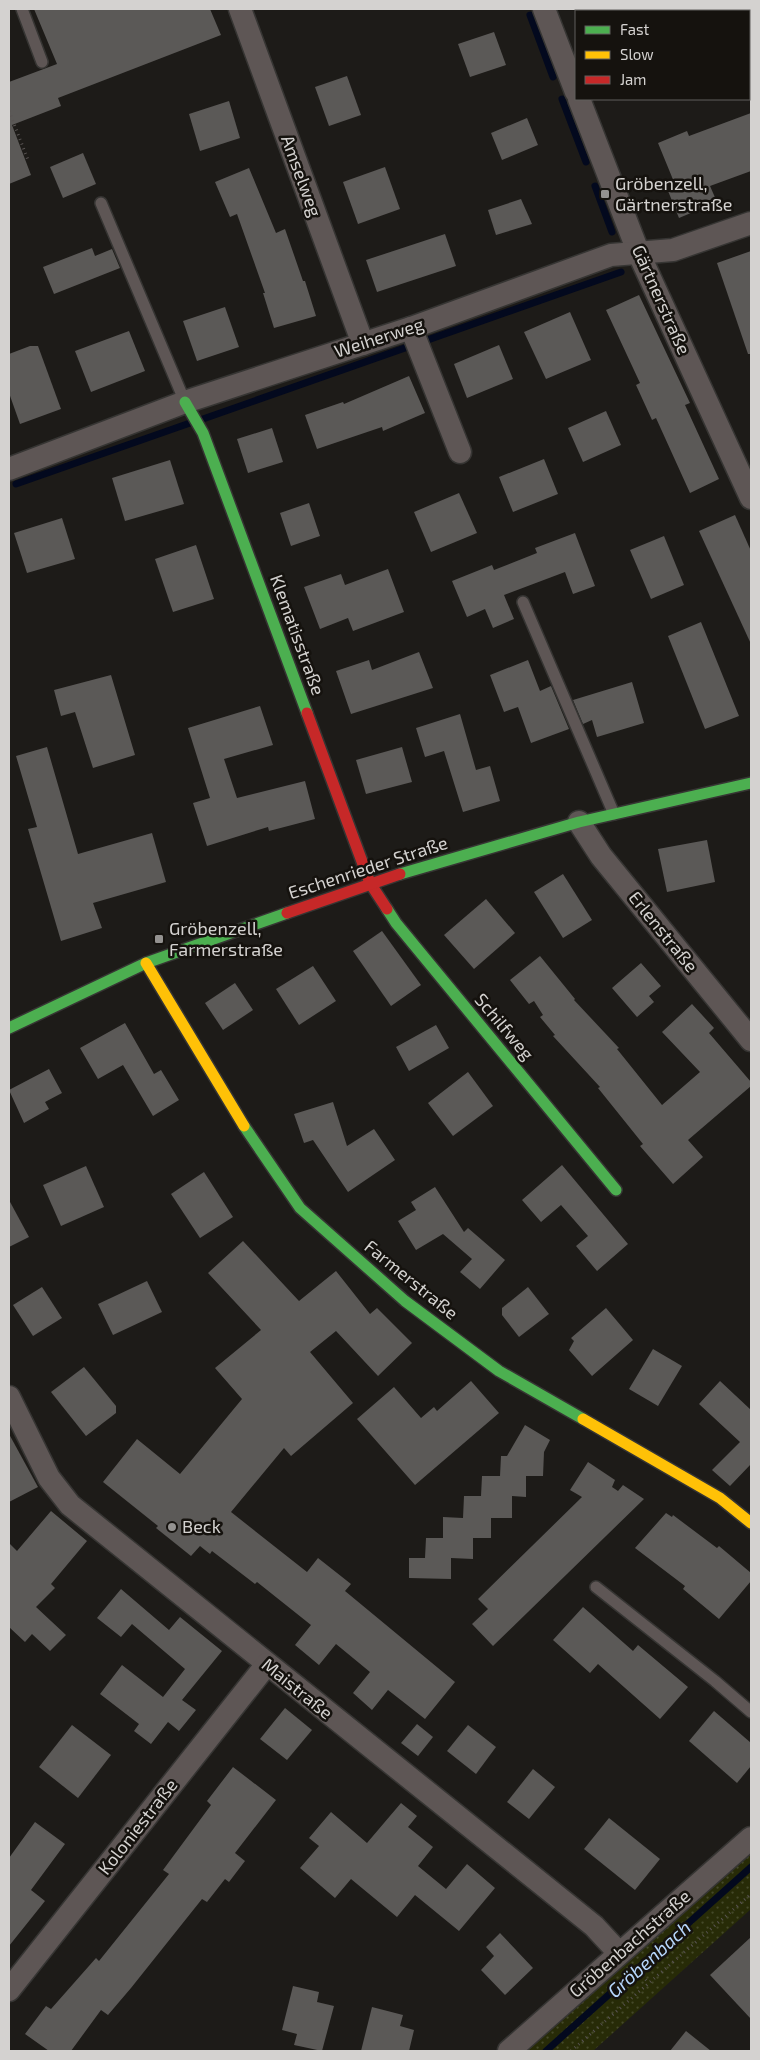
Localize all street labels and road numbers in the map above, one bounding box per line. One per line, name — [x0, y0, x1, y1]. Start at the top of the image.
street label: Amselweg — [277, 132, 327, 220]
street label: Gärtnerstraße — [628, 241, 696, 358]
street label: Weiherweg — [331, 312, 426, 362]
street label: Klematisstraße — [266, 571, 330, 698]
street label: Eschenrieder Straße — [285, 831, 450, 903]
street label: Erlenstraße — [624, 886, 703, 976]
street label: Schilfweg — [470, 988, 539, 1064]
street label: Farmerstraße — [360, 1235, 463, 1324]
street label: Maistraße — [258, 1653, 338, 1724]
street label: Koloniestraße — [93, 1774, 182, 1879]
street label: Gröbenbachstraße — [565, 1886, 695, 2002]

